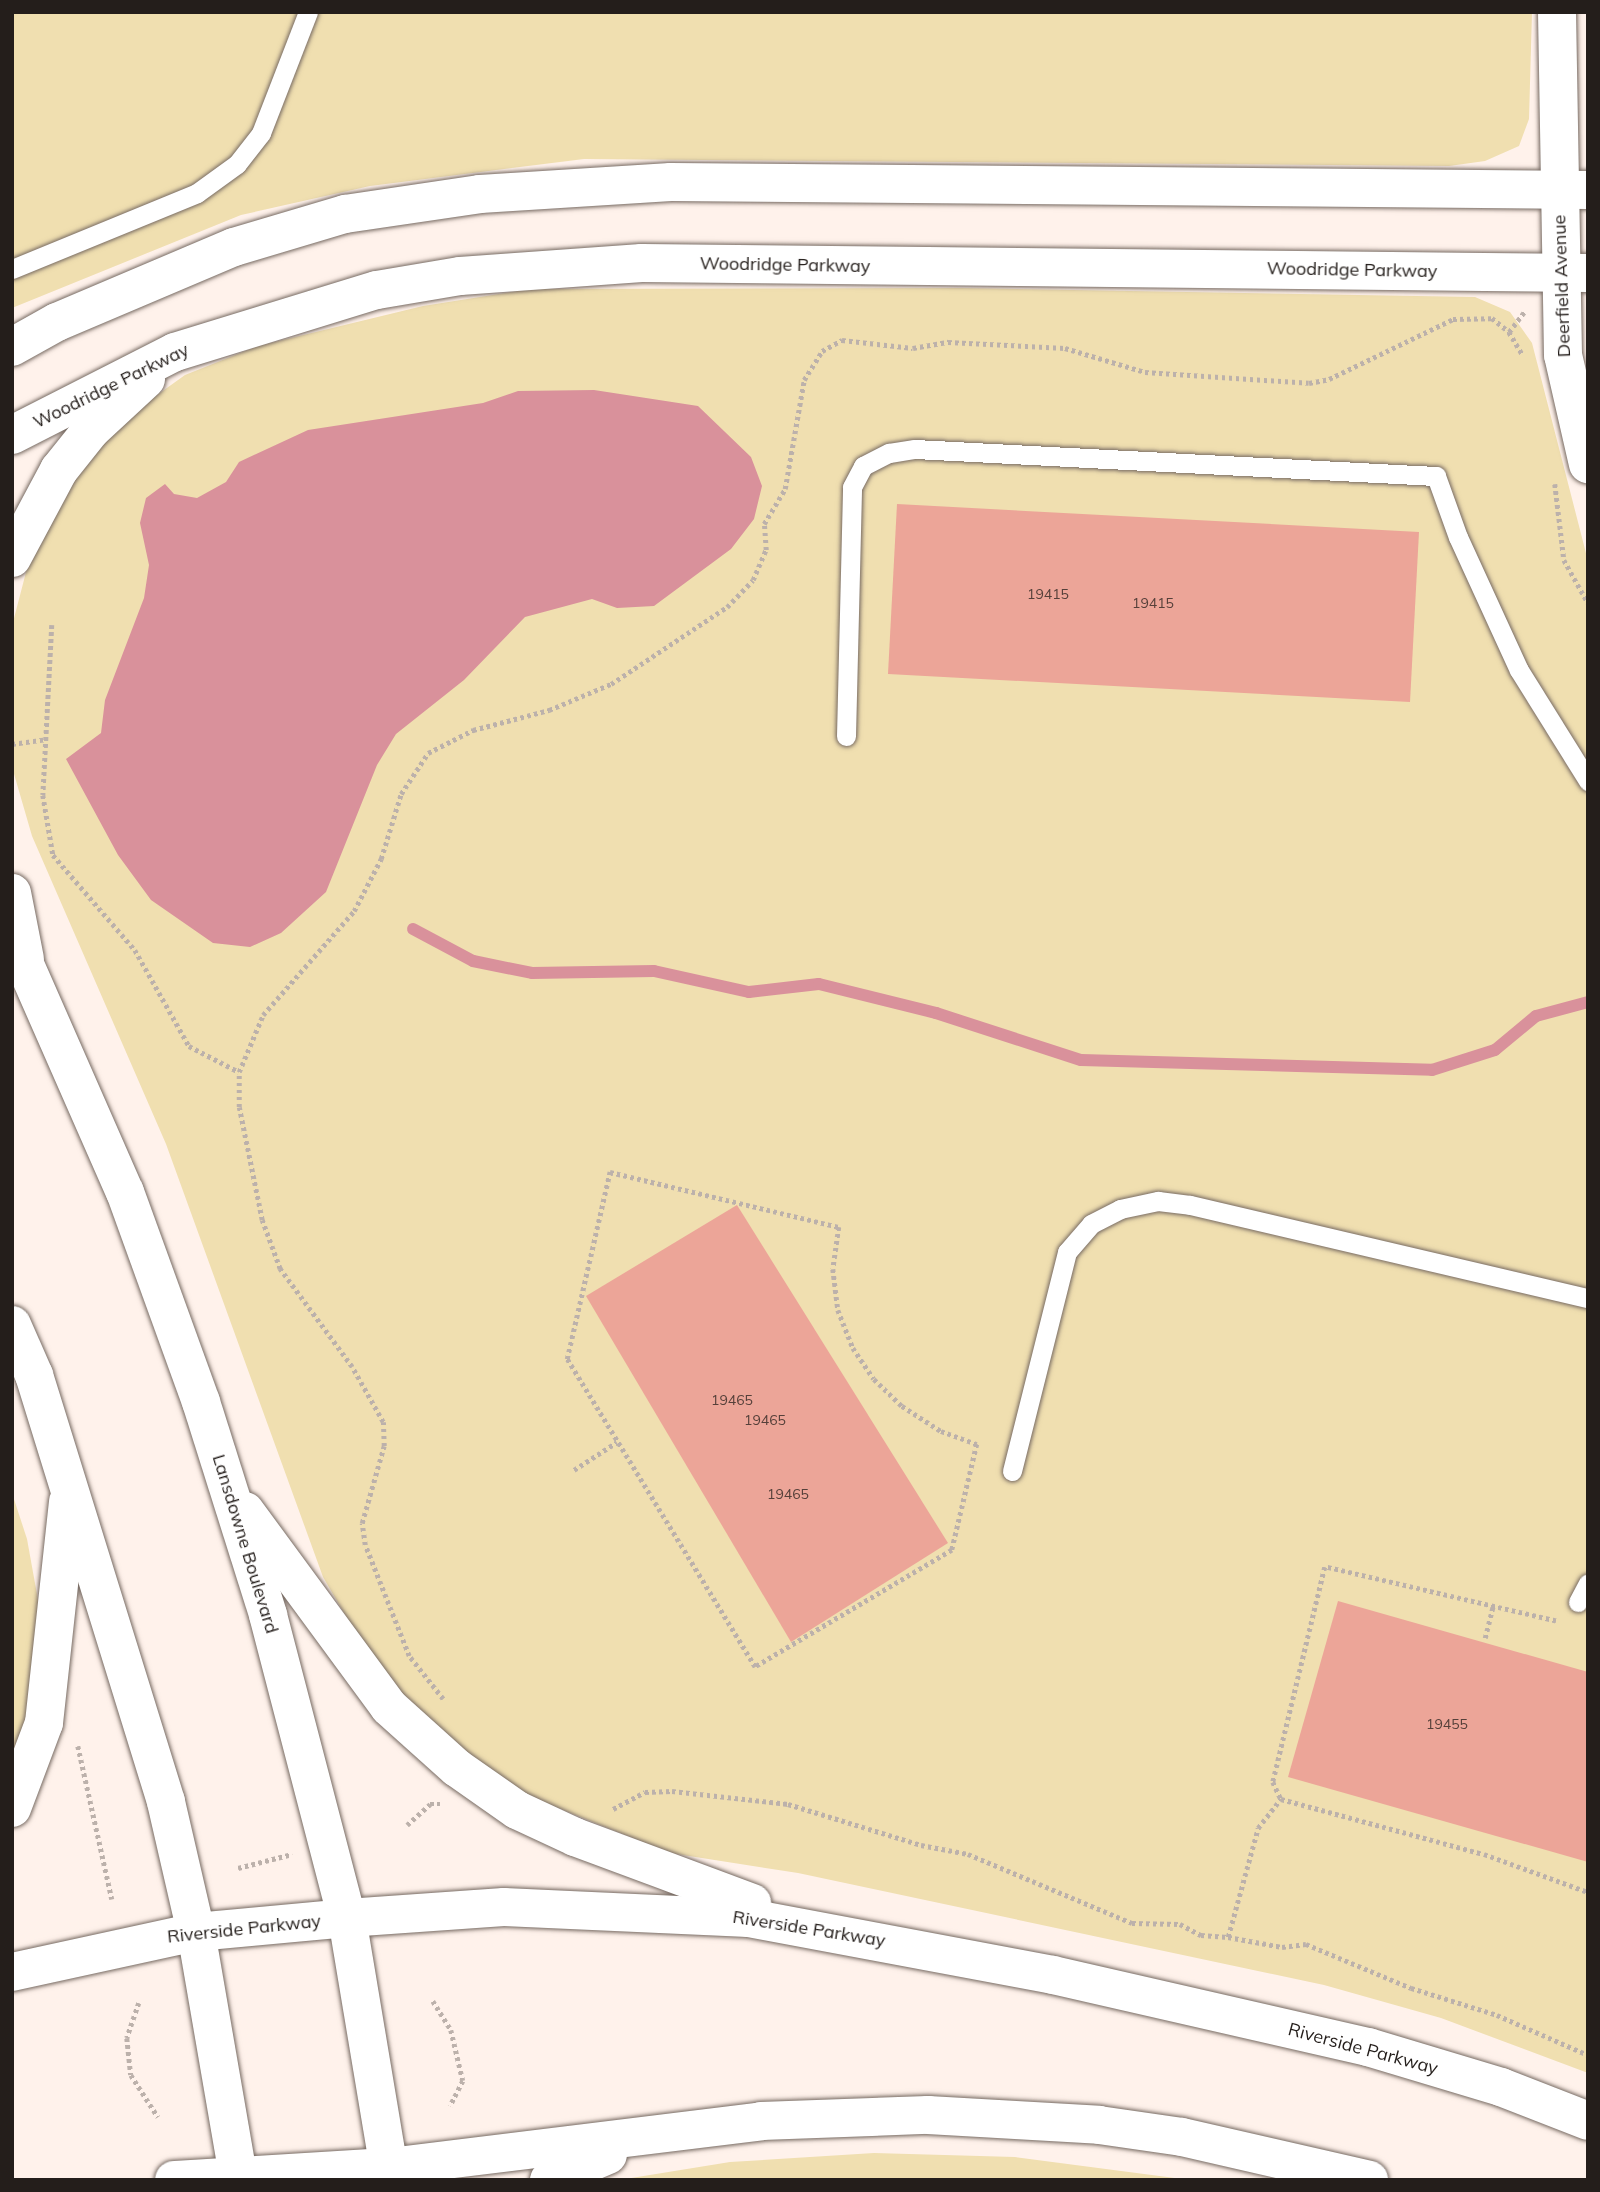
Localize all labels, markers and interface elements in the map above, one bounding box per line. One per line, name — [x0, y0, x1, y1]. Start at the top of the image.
street label: Deerfield Avenue — [1549, 214, 1575, 358]
street label: Woodridge Parkway — [700, 253, 870, 277]
street label: Woodridge Parkway — [1267, 258, 1437, 282]
street label: Woodridge Parkway — [30, 339, 192, 433]
house number: 19415 — [1027, 586, 1069, 602]
house number: 19415 — [1132, 595, 1174, 611]
house number: 19465 — [711, 1392, 753, 1408]
house number: 19465 — [744, 1412, 786, 1428]
street label: Lansdowne Boulevard — [207, 1452, 283, 1636]
house number: 19465 — [767, 1486, 809, 1502]
house number: 19455 — [1426, 1716, 1468, 1732]
street label: Riverside Parkway — [731, 1906, 887, 1952]
street label: Riverside Parkway — [166, 1910, 322, 1948]
street label: Riverside Parkway — [1286, 2019, 1440, 2079]

